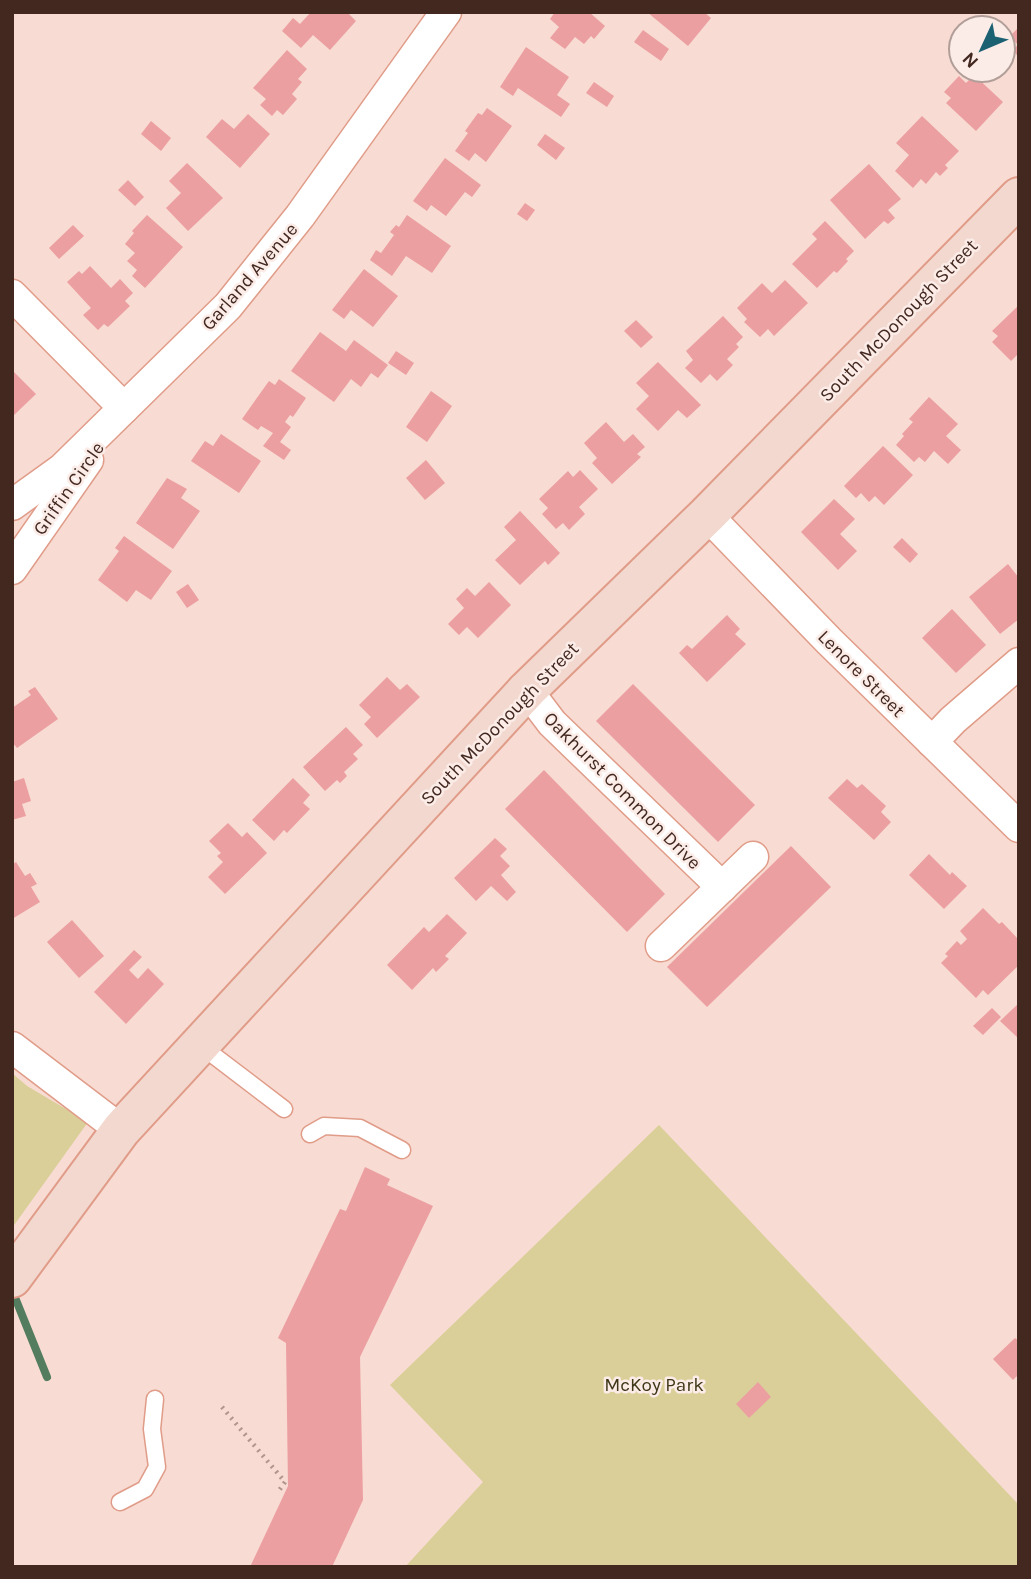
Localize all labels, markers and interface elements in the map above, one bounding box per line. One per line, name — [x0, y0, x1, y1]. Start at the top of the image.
north arrow — [947, 14, 1017, 84]
text: N — [958, 48, 983, 73]
street label: Garland Avenue — [197, 218, 302, 335]
street label: South McDonough Street — [815, 235, 982, 407]
street label: Griffin Circle — [29, 438, 109, 539]
street label: Lenore Street — [813, 626, 909, 722]
street label: South McDonough Street — [416, 638, 583, 810]
street label: Oakhurst Common Drive — [539, 708, 705, 874]
park label: McKoy Park — [604, 1374, 704, 1396]

